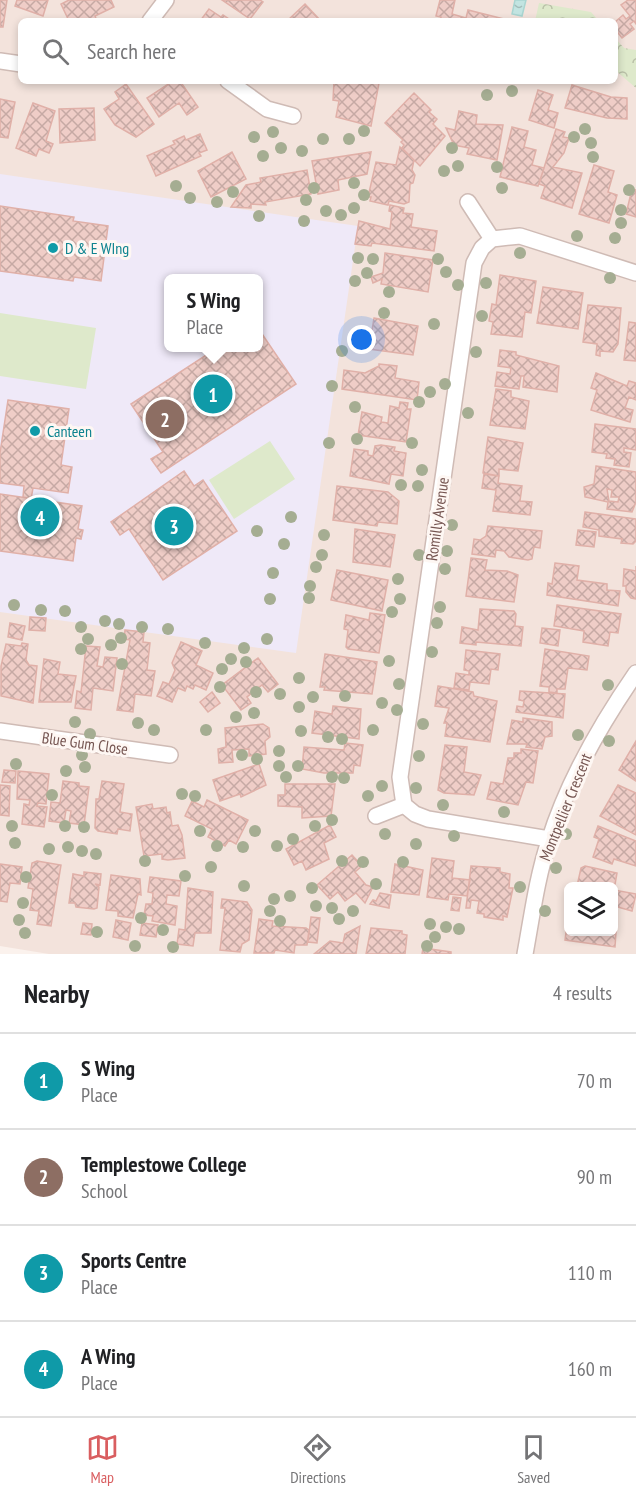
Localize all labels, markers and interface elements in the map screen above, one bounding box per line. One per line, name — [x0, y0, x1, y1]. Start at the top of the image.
search box — [18, 18, 618, 84]
icon: search — [39, 35, 72, 68]
text: Search here — [87, 37, 176, 65]
place label: D & E WIng — [65, 238, 129, 258]
marker: D & E WIng — [46, 241, 60, 255]
popup — [164, 274, 263, 352]
text: S Wing — [186, 286, 241, 314]
text: Place — [186, 314, 223, 340]
your location — [347, 325, 376, 354]
pin: 1 — [194, 372, 232, 416]
pin: 2 — [146, 396, 184, 442]
place label: Canteen — [47, 421, 92, 441]
marker: Canteen — [28, 424, 42, 438]
street label: Romilly Avenue — [421, 476, 453, 562]
pin: 4 — [20, 494, 60, 540]
pin: 3 — [154, 504, 194, 548]
street label: Blue Gum Close — [41, 727, 129, 759]
street label: Montpellier Crescent — [534, 750, 596, 864]
map controls — [564, 882, 618, 936]
button: layers — [564, 882, 618, 936]
text: Nearby — [24, 977, 89, 1010]
text: 4 results — [553, 980, 612, 1006]
text: S Wing — [81, 1054, 135, 1082]
text: 1 — [39, 1068, 48, 1094]
text: 70 m — [577, 1068, 612, 1094]
text: Place — [81, 1082, 118, 1108]
text: Templestowe College — [81, 1150, 247, 1178]
text: 2 — [39, 1164, 48, 1190]
text: 90 m — [577, 1164, 612, 1190]
text: School — [81, 1178, 127, 1204]
text: Sports Centre — [81, 1246, 187, 1274]
text: 3 — [39, 1260, 48, 1286]
text: 110 m — [568, 1260, 612, 1286]
text: Place — [81, 1274, 118, 1300]
text: A Wing — [81, 1342, 136, 1370]
text: 4 — [39, 1356, 48, 1382]
text: 160 m — [568, 1356, 612, 1382]
text: Place — [81, 1370, 118, 1396]
tab: Map — [86, 1431, 119, 1487]
tab: Directions — [290, 1431, 346, 1487]
tab: Saved — [517, 1431, 550, 1487]

